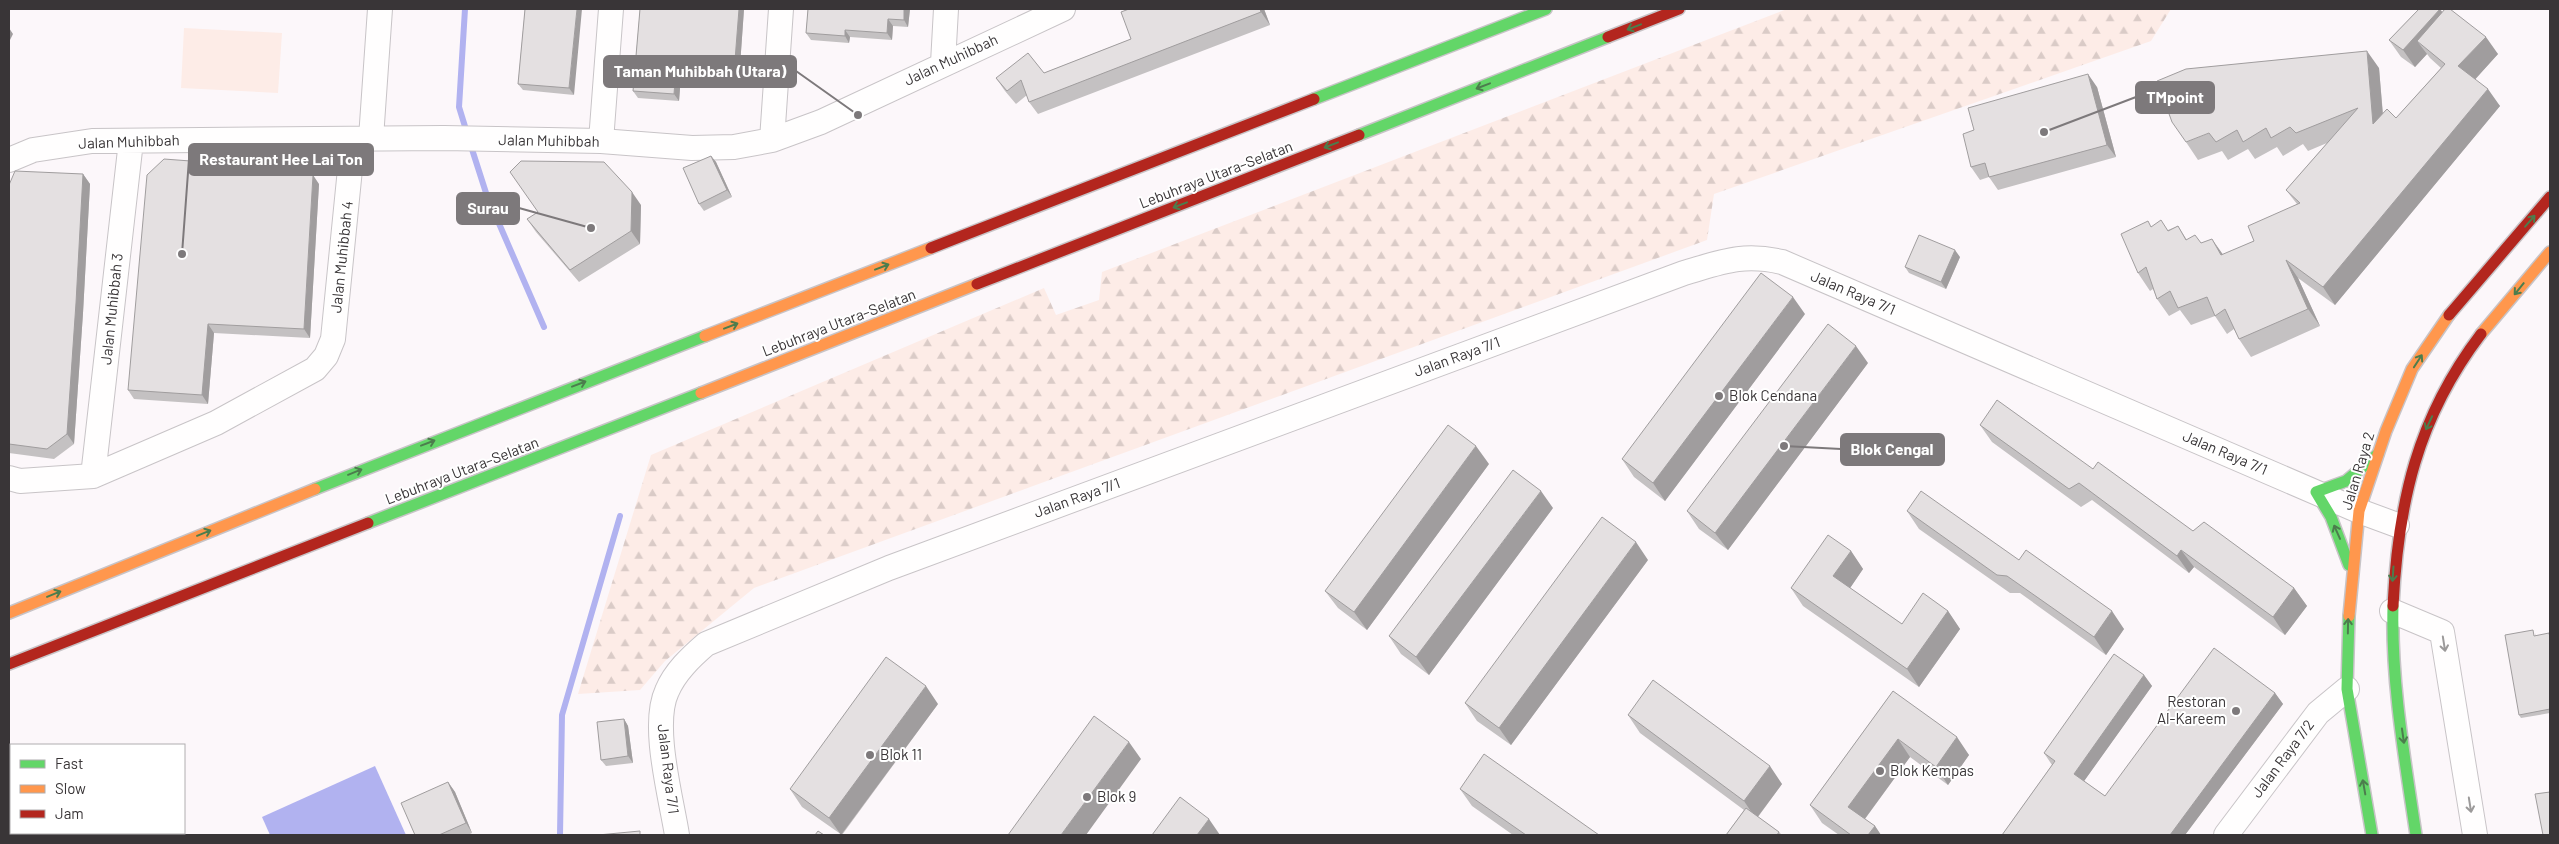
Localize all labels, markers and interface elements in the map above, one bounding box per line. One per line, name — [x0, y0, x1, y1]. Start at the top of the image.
one-way arrow — [1627, 22, 1642, 32]
street label: Jalan Muhibbah — [901, 30, 1000, 89]
callout: Taman Muhibbah (Utara) — [604, 56, 796, 87]
text: Taman Muhibbah (Utara) — [614, 61, 787, 80]
one-way arrow — [1476, 82, 1491, 91]
callout: TMpoint — [2136, 82, 2214, 113]
text: TMpoint — [2146, 87, 2204, 106]
street label: Jalan Muhibbah — [78, 130, 180, 152]
street label: Jalan Muhibbah — [498, 130, 600, 150]
street label: Lebuhraya Utara–Selatan — [1136, 136, 1295, 212]
one-way arrow — [1324, 141, 1340, 150]
callout: Restaurant Hee Lai Ton — [189, 144, 373, 175]
text: Restaurant Hee Lai Ton — [199, 149, 363, 168]
callout: Surau — [457, 193, 519, 224]
text: Surau — [467, 198, 509, 217]
street label: Jalan Muhibbah 4 — [326, 200, 356, 314]
one-way arrow — [1173, 200, 1188, 210]
one-way arrow — [2524, 214, 2536, 227]
street label: Jalan Muhibbah 3 — [96, 252, 126, 366]
one-way arrow — [874, 262, 890, 271]
street label: Jalan Raya 7/1 — [1808, 266, 1898, 318]
one-way arrow — [2514, 283, 2525, 296]
street label: Lebuhraya Utara–Selatan — [759, 284, 918, 360]
one-way arrow — [723, 320, 738, 330]
street label: Jalan Raya 7/1 — [1411, 332, 1502, 380]
one-way arrow — [2412, 354, 2423, 368]
one-way arrow — [572, 379, 587, 388]
place label: Blok Cendana — [1729, 386, 1817, 404]
marker: Blok Cendana — [1713, 390, 1725, 402]
one-way arrow — [2423, 415, 2433, 430]
street label: Jalan Raya 7/1 — [2180, 426, 2270, 478]
street label: Jalan Raya 2 — [2337, 429, 2377, 512]
street label: Lebuhraya Utara–Selatan — [382, 432, 541, 508]
callout: Blok Cengal — [1841, 434, 1944, 465]
one-way arrow — [420, 438, 435, 447]
text: Blok Cengal — [1851, 439, 1934, 458]
one-way arrow — [347, 467, 362, 476]
street label: Jalan Raya 7/1 — [1031, 473, 1122, 521]
one-way arrow — [2332, 525, 2342, 540]
one-way arrow — [197, 528, 212, 537]
one-way arrow — [2389, 566, 2398, 582]
one-way arrow — [46, 589, 61, 599]
one-way arrow — [2343, 618, 2353, 634]
one-way arrow — [2439, 636, 2449, 652]
place label: Restoran Al-Kareem — [2157, 692, 2226, 727]
marker: Restoran Al-Kareem — [2230, 705, 2242, 717]
street label: Jalan Raya 7/2 — [2247, 716, 2317, 801]
street label: Jalan Raya 7/1 — [655, 723, 683, 815]
one-way arrow — [2398, 728, 2408, 744]
legend — [10, 744, 185, 834]
place label: Blok 11 — [880, 745, 922, 763]
marker: Blok 11 — [864, 749, 876, 761]
text: Fast — [55, 754, 83, 772]
place label: Blok Kempas — [1890, 761, 1974, 779]
marker: Blok Kempas — [1874, 765, 1886, 777]
text: Slow — [55, 779, 86, 797]
one-way arrow — [2358, 780, 2368, 796]
place label: Blok 9 — [1097, 787, 1136, 805]
marker: Blok 9 — [1081, 791, 1093, 803]
one-way arrow — [2465, 796, 2475, 812]
text: Jam — [55, 804, 84, 822]

